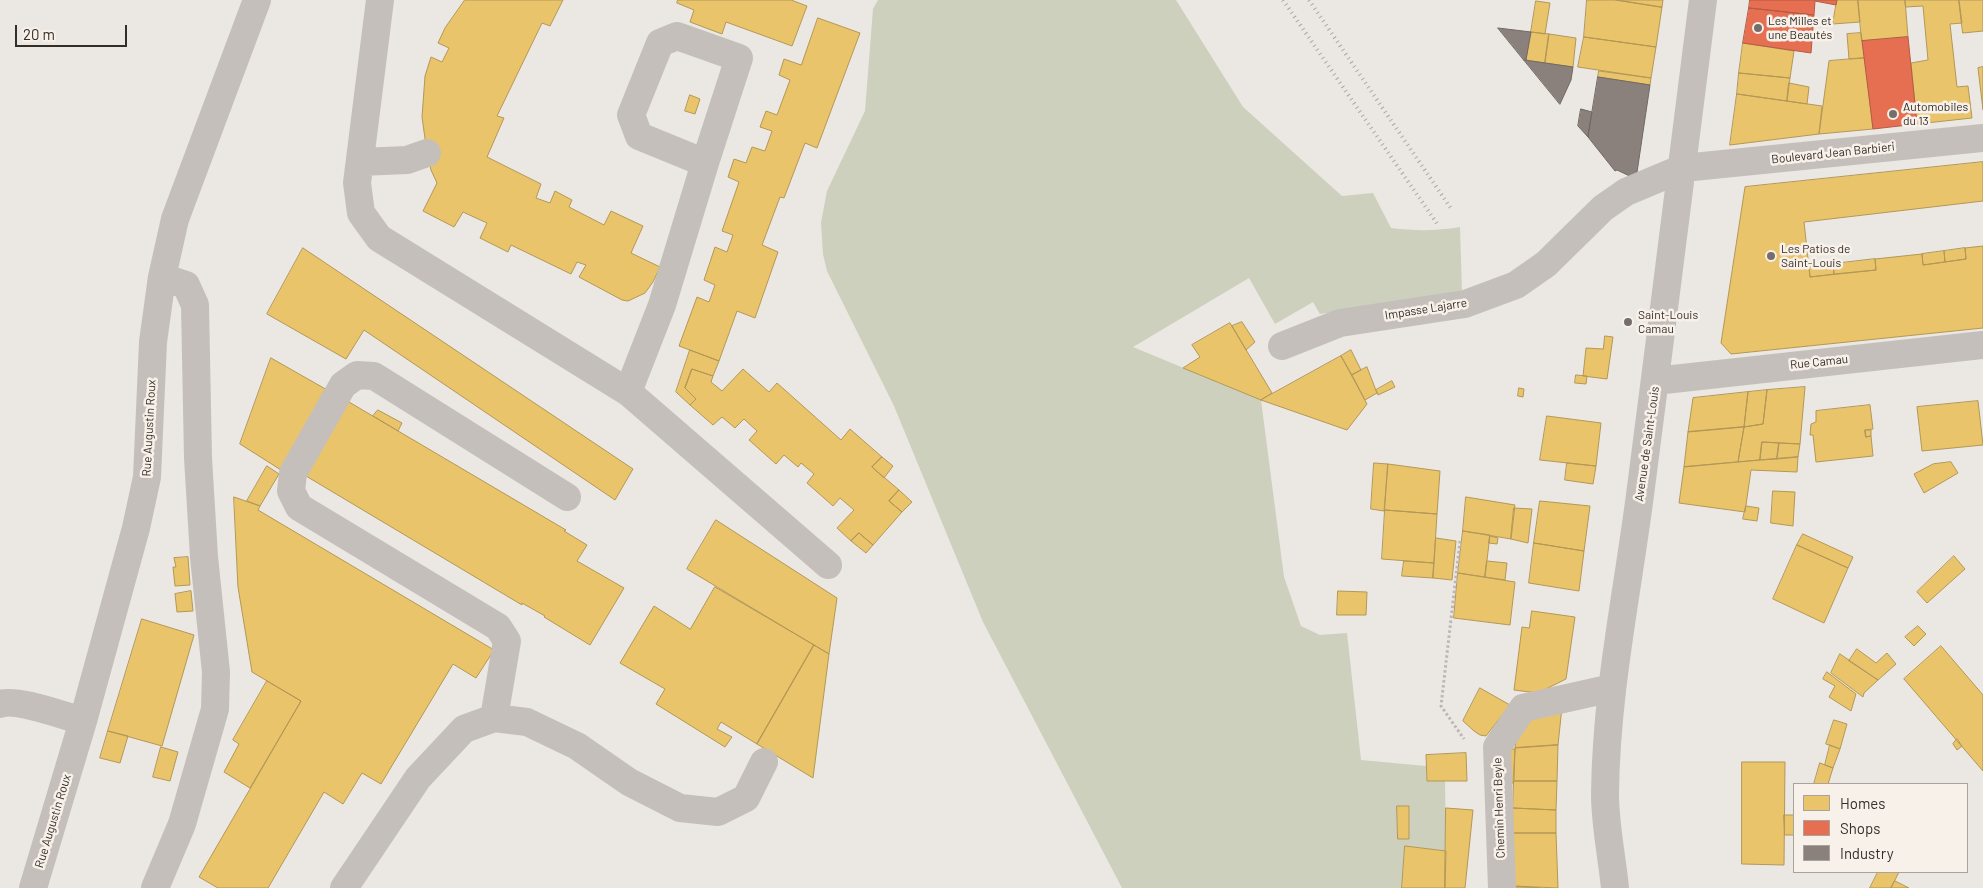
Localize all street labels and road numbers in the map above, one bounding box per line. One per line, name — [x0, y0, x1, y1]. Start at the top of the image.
street label: Boulevard Jean Barbieri — [1771, 139, 1895, 167]
street label: Impasse Lajarre — [1384, 295, 1468, 323]
street label: Rue Camau — [1789, 352, 1849, 372]
street label: Rue Augustin Roux — [139, 379, 159, 477]
street label: Avenue de Saint-Louis — [1632, 386, 1662, 502]
street label: Chemin Henri Beyle — [1490, 757, 1508, 859]
street label: Rue Augustin Roux — [32, 772, 74, 870]

